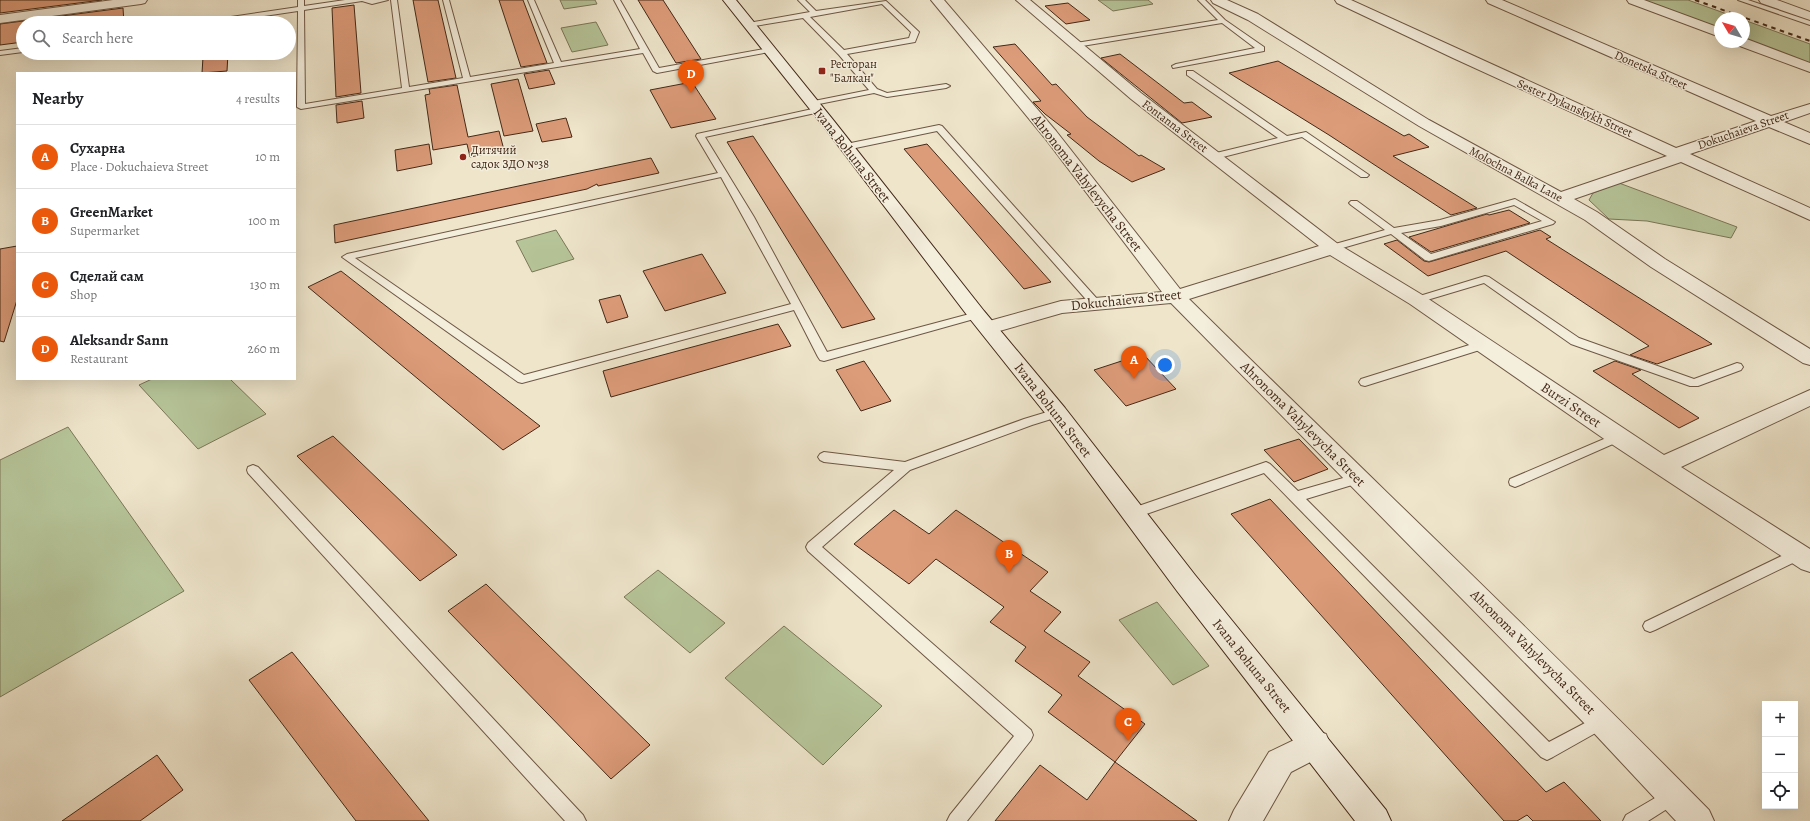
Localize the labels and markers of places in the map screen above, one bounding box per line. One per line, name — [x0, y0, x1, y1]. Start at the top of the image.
place label: Ресторан "Балкан" — [830, 56, 877, 86]
pin: D — [678, 60, 704, 93]
marker: Ресторан "Балкан" — [817, 66, 827, 76]
place label: Дитячий садок ЗДО №38 — [471, 142, 549, 172]
marker: Дитячий садок ЗДО №38 — [458, 152, 468, 162]
pin: A — [1121, 346, 1147, 379]
pin: B — [996, 540, 1022, 573]
pin: C — [1115, 708, 1141, 741]

